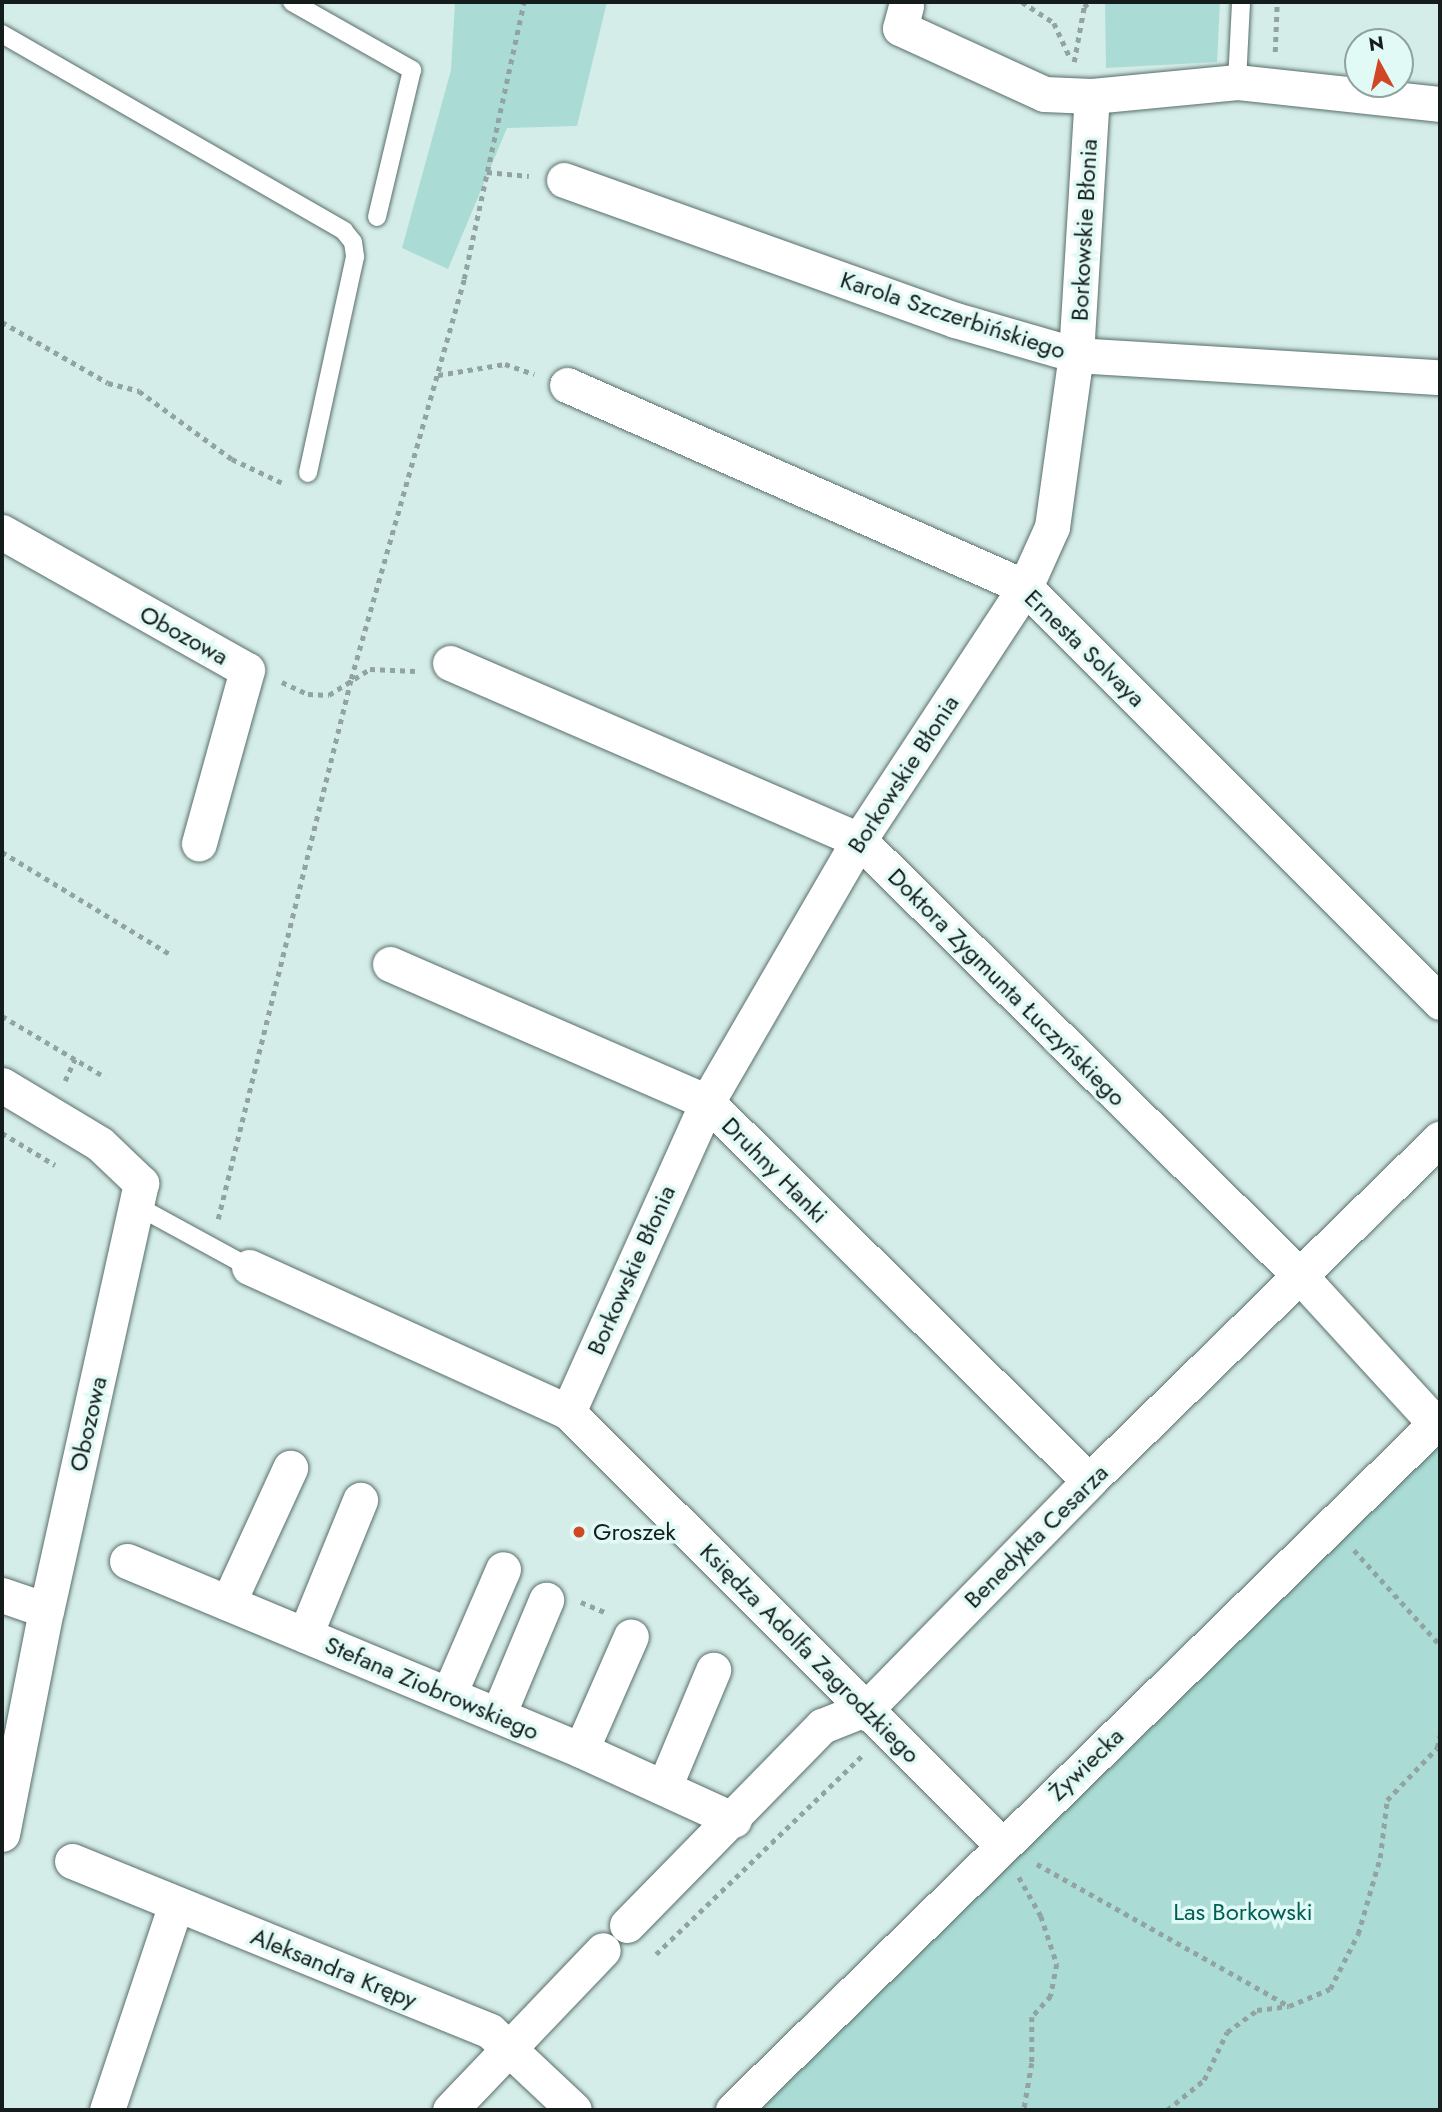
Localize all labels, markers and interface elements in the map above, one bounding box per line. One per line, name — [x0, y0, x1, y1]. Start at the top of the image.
north arrow — [1344, 28, 1414, 98]
text: N — [1367, 29, 1386, 58]
street label: Borkowskie Błonia — [1065, 138, 1103, 322]
street label: Karola Szczerbińskiego — [837, 265, 1069, 365]
street label: Ernesta Solvaya — [1019, 583, 1151, 713]
street label: Obozowa — [135, 599, 233, 671]
street label: Borkowskie Błonia — [841, 690, 965, 858]
street label: Doktora Zygmunta Łuczyńskiego — [882, 862, 1132, 1112]
street label: Druhny Hanki — [716, 1111, 834, 1229]
street label: Borkowskie Błonia — [581, 1181, 681, 1359]
street label: Obozowa — [63, 1374, 113, 1474]
street label: Benedykta Cesarza — [958, 1458, 1114, 1614]
place label: Groszek — [593, 1518, 676, 1546]
marker: Groszek — [571, 1524, 587, 1540]
street label: Księdza Adolfa Zagrodzkiego — [694, 1537, 926, 1769]
street label: Stefana Ziobrowskiego — [321, 1630, 543, 1746]
street label: Żywiecka — [1043, 1721, 1129, 1807]
park label: Las Borkowski — [1173, 1898, 1313, 1926]
street label: Aleksandra Krępy — [247, 1922, 421, 2014]

